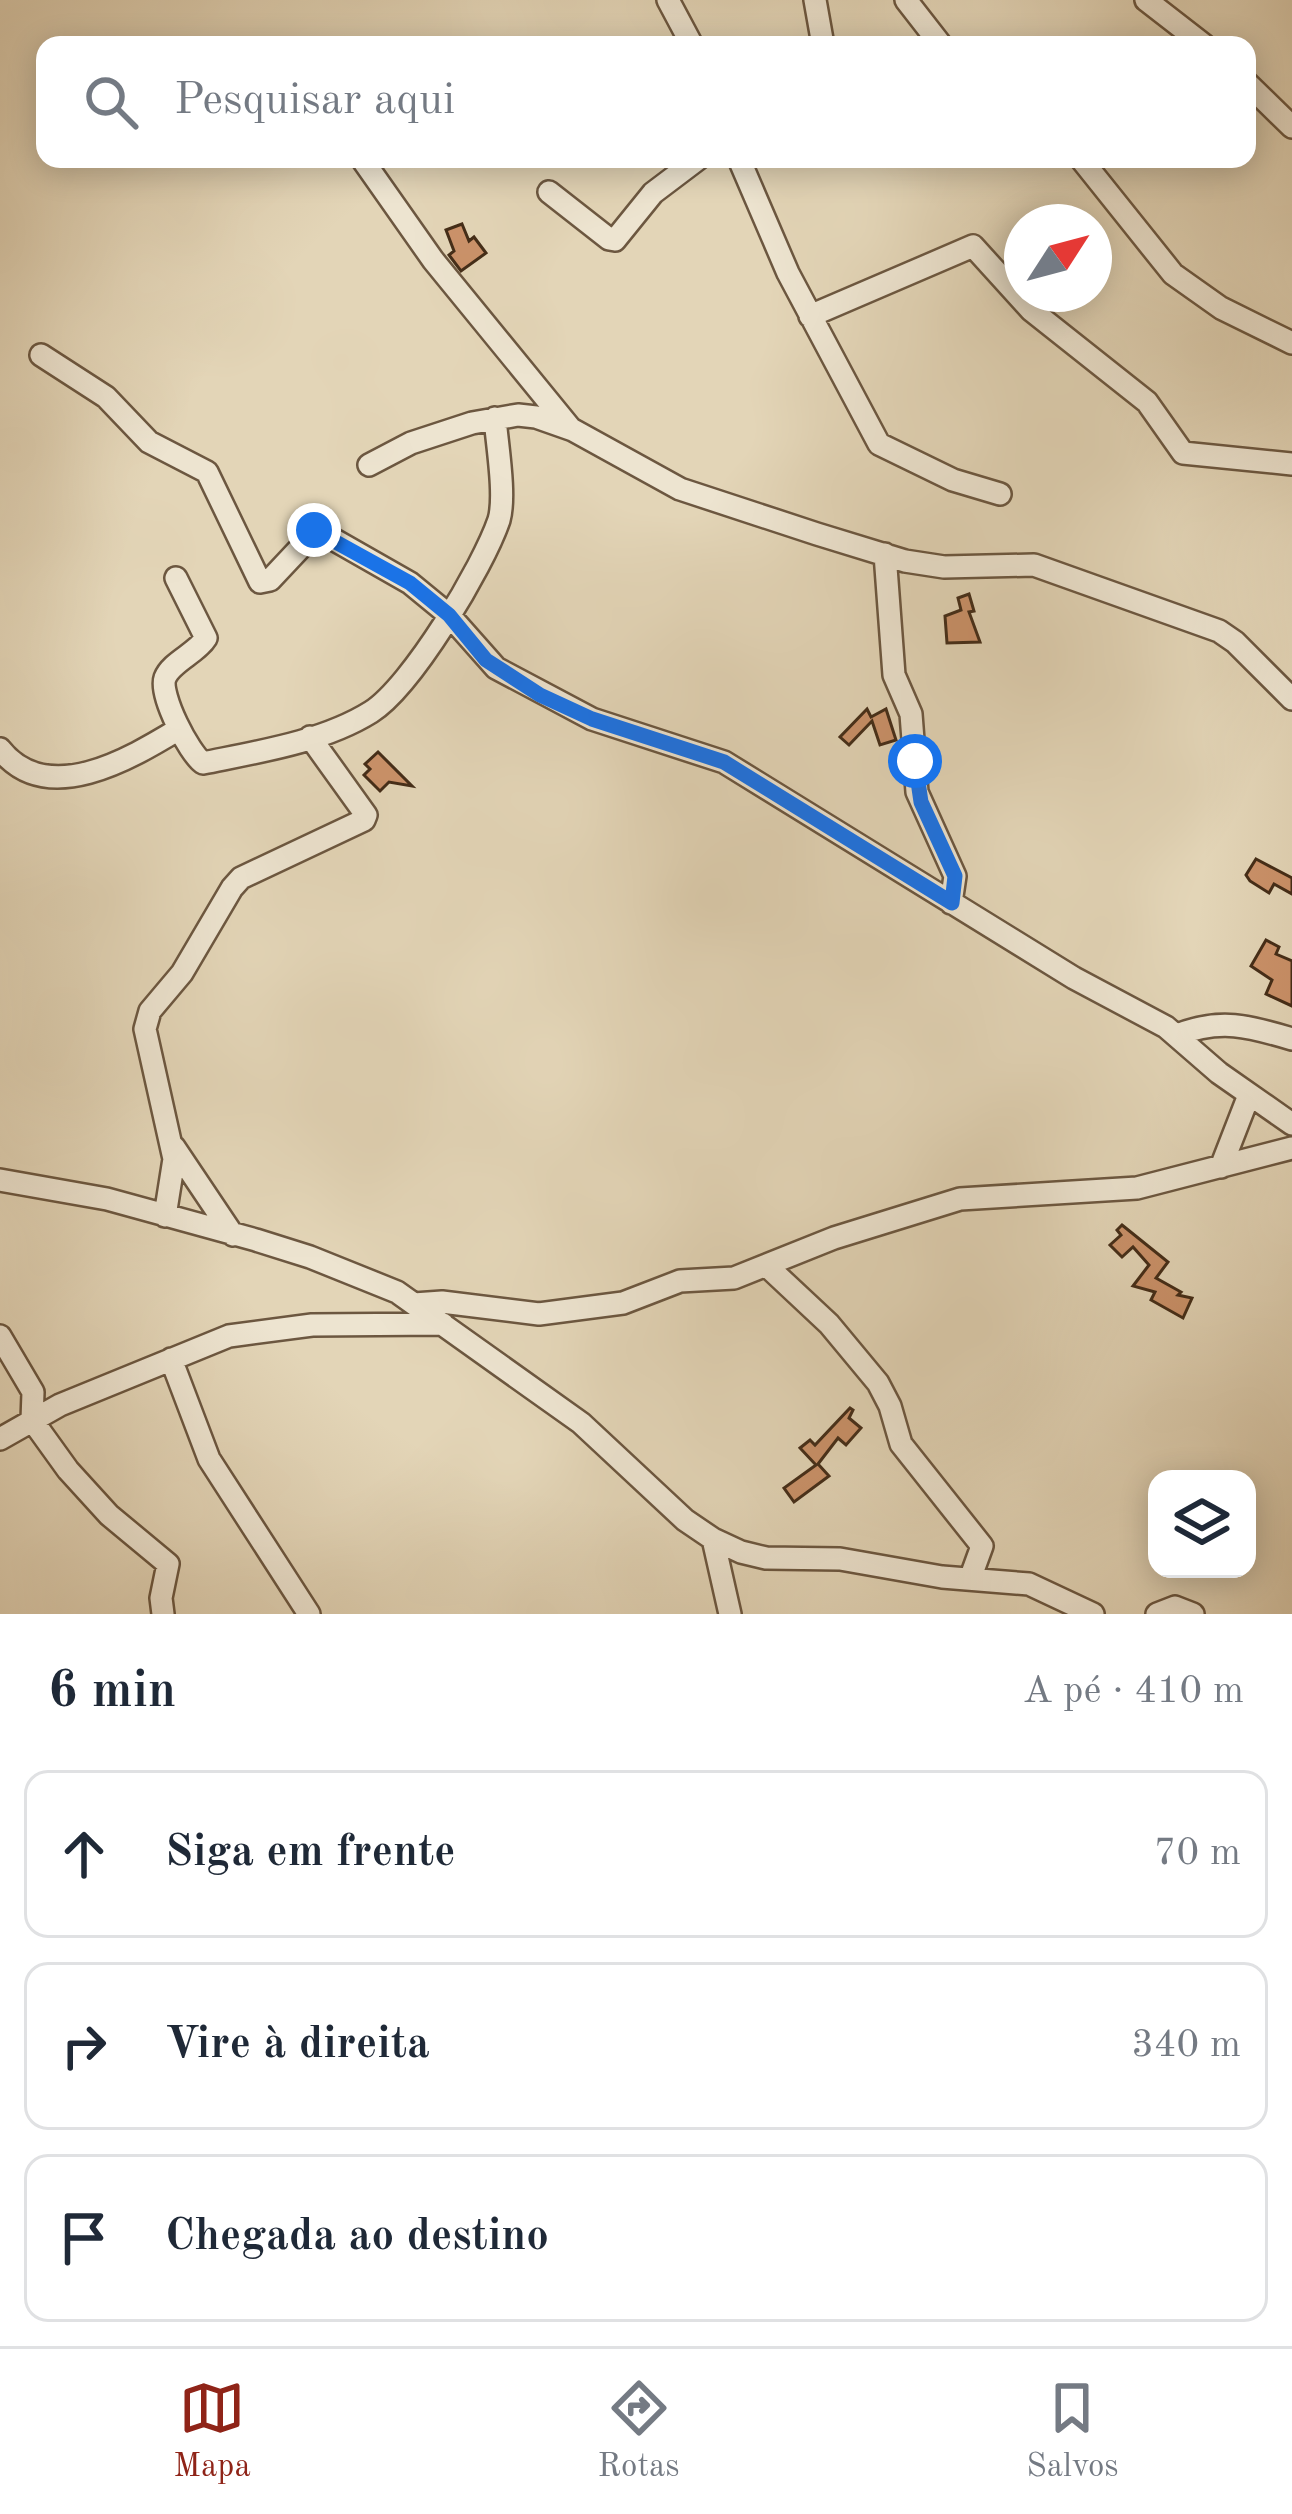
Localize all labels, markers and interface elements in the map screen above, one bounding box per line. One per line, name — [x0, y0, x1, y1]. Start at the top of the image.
search box — [36, 36, 1256, 168]
icon: search — [78, 69, 144, 135]
text: Pesquisar aqui — [174, 79, 455, 124]
north arrow — [1004, 204, 1112, 312]
route end — [287, 503, 341, 557]
route start — [888, 734, 942, 788]
map controls — [1148, 1470, 1256, 1578]
button: layers — [1148, 1470, 1256, 1578]
text: 6 min — [48, 1667, 176, 1718]
text: A pé · 410 m — [1023, 1672, 1244, 1711]
icon: ahead — [51, 1821, 117, 1887]
text: Siga em frente — [165, 1831, 456, 1876]
text: 70 m — [1154, 1834, 1241, 1873]
icon: right — [51, 2013, 117, 2079]
text: Vire à direita — [165, 2023, 430, 2068]
text: 340 m — [1131, 2026, 1241, 2065]
icon: arrive — [51, 2205, 117, 2271]
text: Chegada ao destino — [165, 2215, 549, 2260]
tab: Mapa — [173, 2375, 251, 2488]
tab: Rotas — [597, 2375, 680, 2488]
tab: Salvos — [1026, 2375, 1119, 2488]

